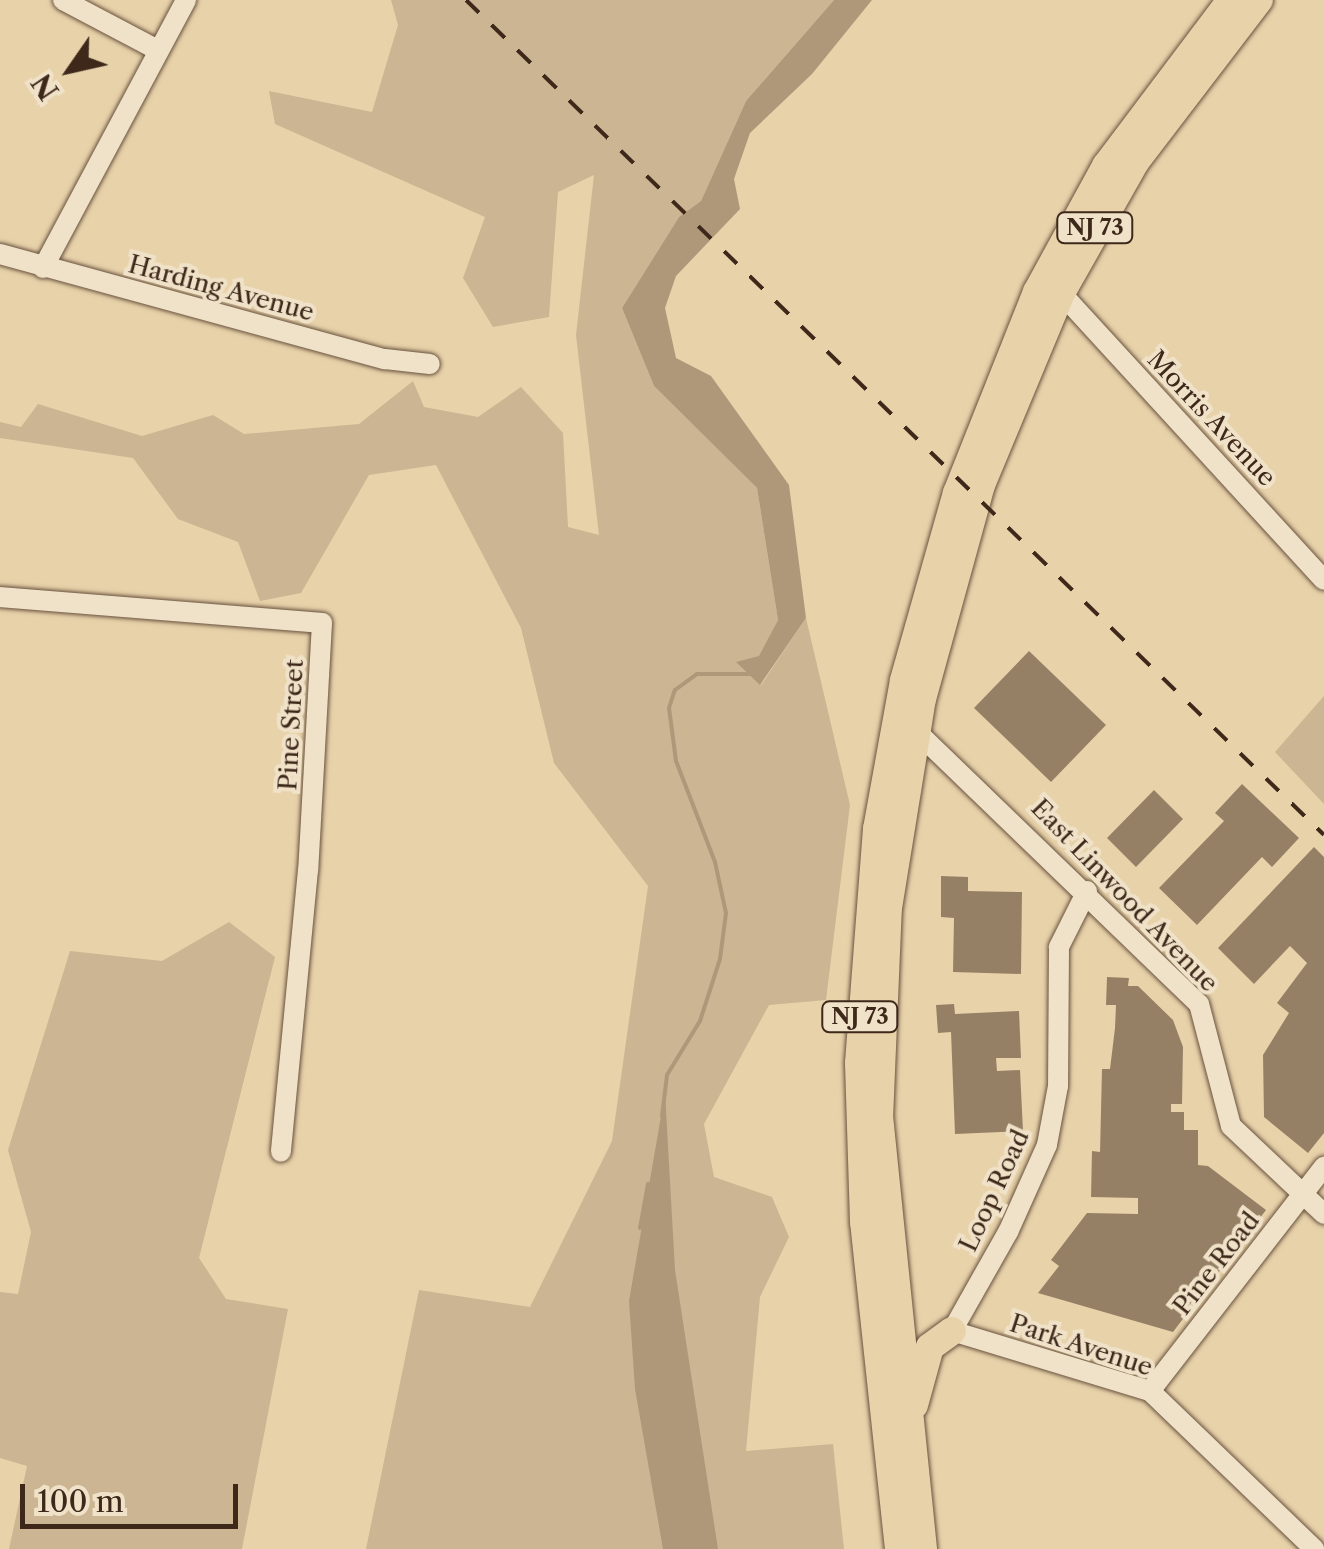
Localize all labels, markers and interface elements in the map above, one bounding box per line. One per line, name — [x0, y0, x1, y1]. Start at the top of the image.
north arrow — [20, 20, 120, 120]
text: N — [24, 67, 66, 106]
road number: NJ 73 — [1055, 211, 1135, 245]
street label: Harding Avenue — [124, 250, 318, 328]
street label: Morris Avenue — [1140, 345, 1282, 493]
street label: Pine Street — [274, 659, 310, 791]
street label: East Linwood Avenue — [1024, 793, 1224, 999]
road number: NJ 73 — [820, 1000, 900, 1034]
street label: Loop Road — [954, 1125, 1036, 1257]
street label: Pine Road — [1168, 1207, 1266, 1321]
street label: Park Avenue — [1005, 1309, 1157, 1383]
scale bar — [25, 1464, 242, 1526]
text: 100 m — [37, 1483, 124, 1520]

